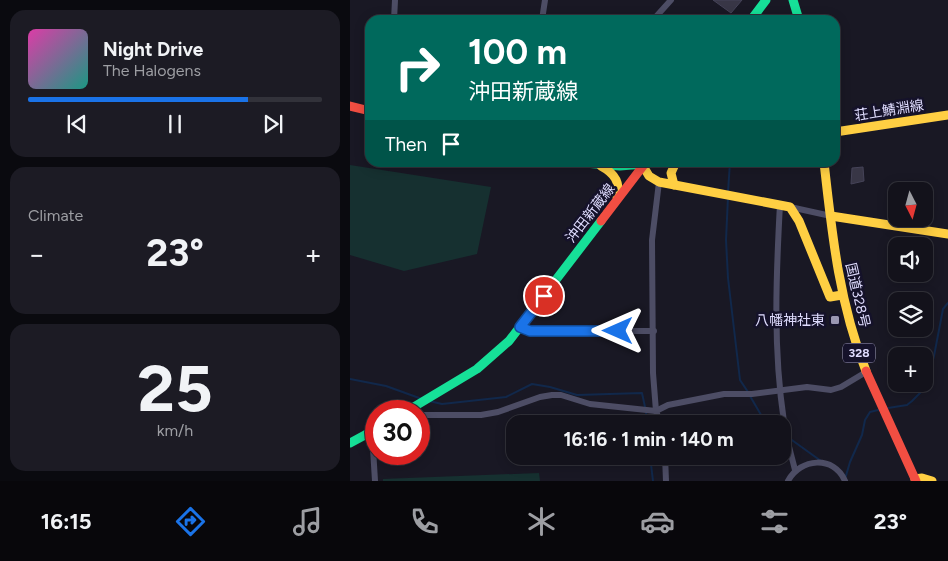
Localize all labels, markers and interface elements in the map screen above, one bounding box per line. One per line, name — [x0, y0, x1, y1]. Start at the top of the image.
text: 100 m — [468, 31, 567, 73]
icon: right — [385, 35, 450, 100]
text: Night Drive — [103, 38, 203, 61]
text: The Halogens — [103, 61, 201, 80]
text: 沖田新蔵線 — [468, 78, 578, 105]
street label: 荘上鯖淵線 — [853, 97, 925, 124]
icon: previous — [63, 110, 91, 138]
icon: pause — [161, 110, 189, 138]
icon: next — [259, 110, 287, 138]
icon: arrive — [437, 130, 465, 158]
text: Then — [385, 133, 427, 156]
street label: 沖田新蔵線 — [562, 180, 619, 246]
north arrow — [888, 182, 932, 228]
map controls — [888, 182, 933, 392]
text: Climate — [28, 206, 83, 225]
text: 23° — [146, 230, 204, 276]
text: − — [28, 237, 45, 271]
text: + — [305, 237, 322, 271]
button: sound — [888, 237, 933, 282]
street label: 国道328号 — [842, 261, 873, 329]
pin — [523, 275, 565, 317]
icon: arrive — [530, 282, 558, 310]
button: layers — [888, 292, 933, 337]
position arrow — [591, 304, 643, 356]
place label: 八幡神社東 — [755, 312, 825, 329]
marker: 八幡神社東 — [829, 314, 841, 326]
road number: 328 — [843, 343, 875, 362]
button: + — [888, 347, 933, 392]
text: 25 — [137, 349, 213, 427]
speed limit sign: 30 — [365, 400, 430, 465]
text: km/h — [157, 421, 193, 440]
text: 16:16 · 1 min · 140 m — [563, 428, 734, 451]
icon: directions — [173, 504, 208, 539]
icon: music — [290, 504, 325, 539]
icon: phone — [407, 504, 442, 539]
icon: climate — [524, 504, 559, 539]
icon: car — [640, 504, 675, 539]
icon: filters — [757, 504, 792, 539]
text: 16:15 — [41, 508, 92, 535]
text: 23° — [874, 508, 907, 535]

